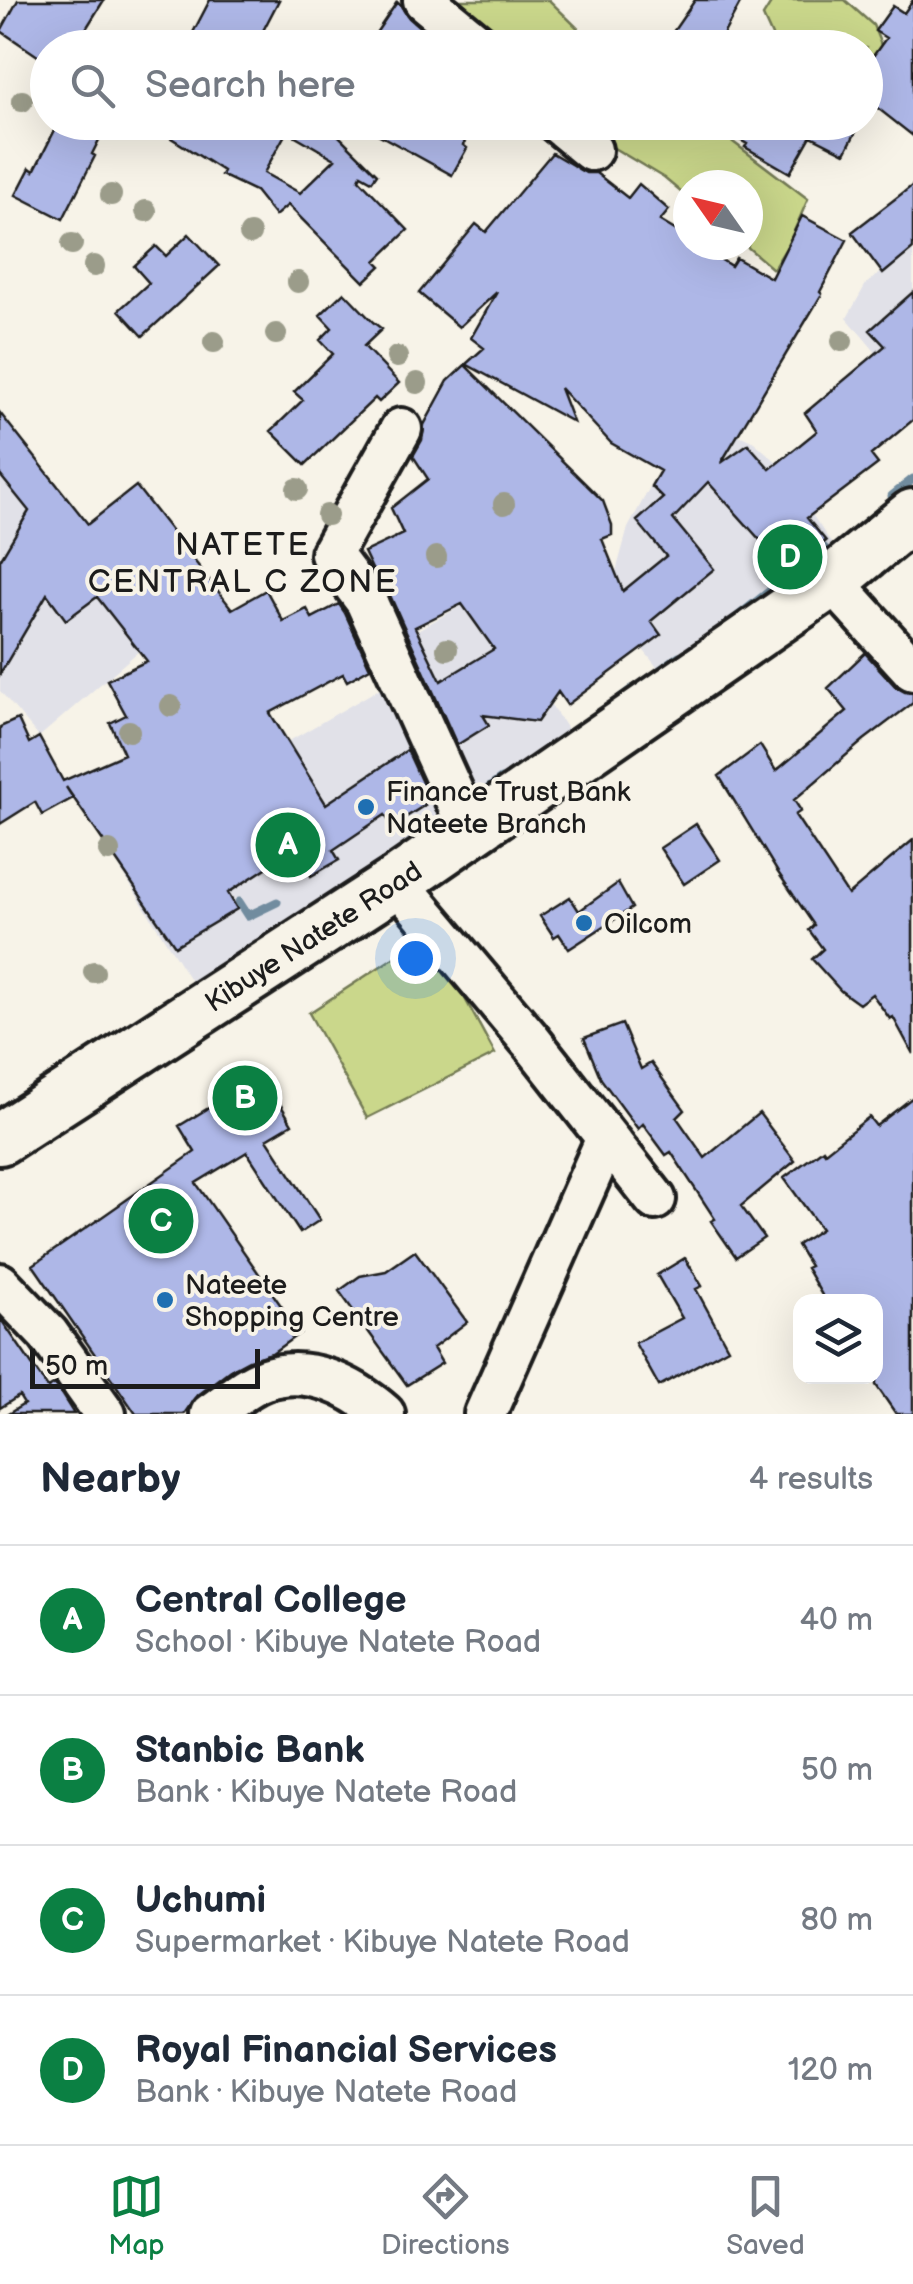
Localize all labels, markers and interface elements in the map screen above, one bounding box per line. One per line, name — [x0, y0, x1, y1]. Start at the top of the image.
search box — [30, 30, 883, 140]
icon: search — [65, 58, 120, 113]
text: Search here — [145, 63, 356, 108]
north arrow — [673, 170, 763, 260]
pin: D — [758, 520, 822, 594]
district label: NATETE CENTRAL C ZONE — [88, 526, 398, 602]
place label: Finance Trust Bank Nateete Branch — [386, 776, 631, 841]
marker: Finance Trust Bank Nateete Branch — [355, 796, 377, 818]
pin: A — [256, 808, 320, 882]
street label: Kibuye Natete Road — [199, 855, 428, 1020]
place label: Oilcom — [604, 908, 692, 941]
marker: Oilcom — [573, 912, 595, 934]
your location — [390, 933, 441, 984]
pin: B — [212, 1060, 278, 1136]
pin: C — [128, 1184, 194, 1258]
place label: Nateete Shopping Centre — [185, 1269, 399, 1334]
marker: Nateete Shopping Centre — [154, 1289, 176, 1311]
map controls — [793, 1294, 883, 1384]
button: layers — [793, 1294, 883, 1384]
scale bar — [30, 1344, 260, 1388]
text: 50 m — [45, 1350, 108, 1383]
text: Nearby — [40, 1454, 180, 1505]
text: 4 results — [749, 1460, 873, 1499]
text: Central College — [135, 1578, 407, 1623]
text: A — [63, 1601, 82, 1640]
text: 40 m — [800, 1601, 873, 1640]
text: School · Kibuye Natete Road — [135, 1623, 541, 1662]
text: Stanbic Bank — [135, 1728, 364, 1773]
text: B — [61, 1751, 84, 1790]
text: 50 m — [801, 1751, 873, 1790]
text: Bank · Kibuye Natete Road — [135, 1773, 517, 1812]
text: Uchumi — [135, 1878, 266, 1923]
text: C — [61, 1901, 84, 1940]
text: 80 m — [800, 1901, 873, 1940]
text: Supermarket · Kibuye Natete Road — [135, 1923, 630, 1962]
text: Royal Financial Services — [135, 2028, 557, 2073]
text: D — [61, 2051, 84, 2090]
text: 120 m — [788, 2051, 873, 2090]
text: Bank · Kibuye Natete Road — [135, 2073, 517, 2112]
tab: Map — [108, 2169, 165, 2262]
tab: Directions — [381, 2169, 510, 2262]
tab: Saved — [726, 2169, 805, 2262]

